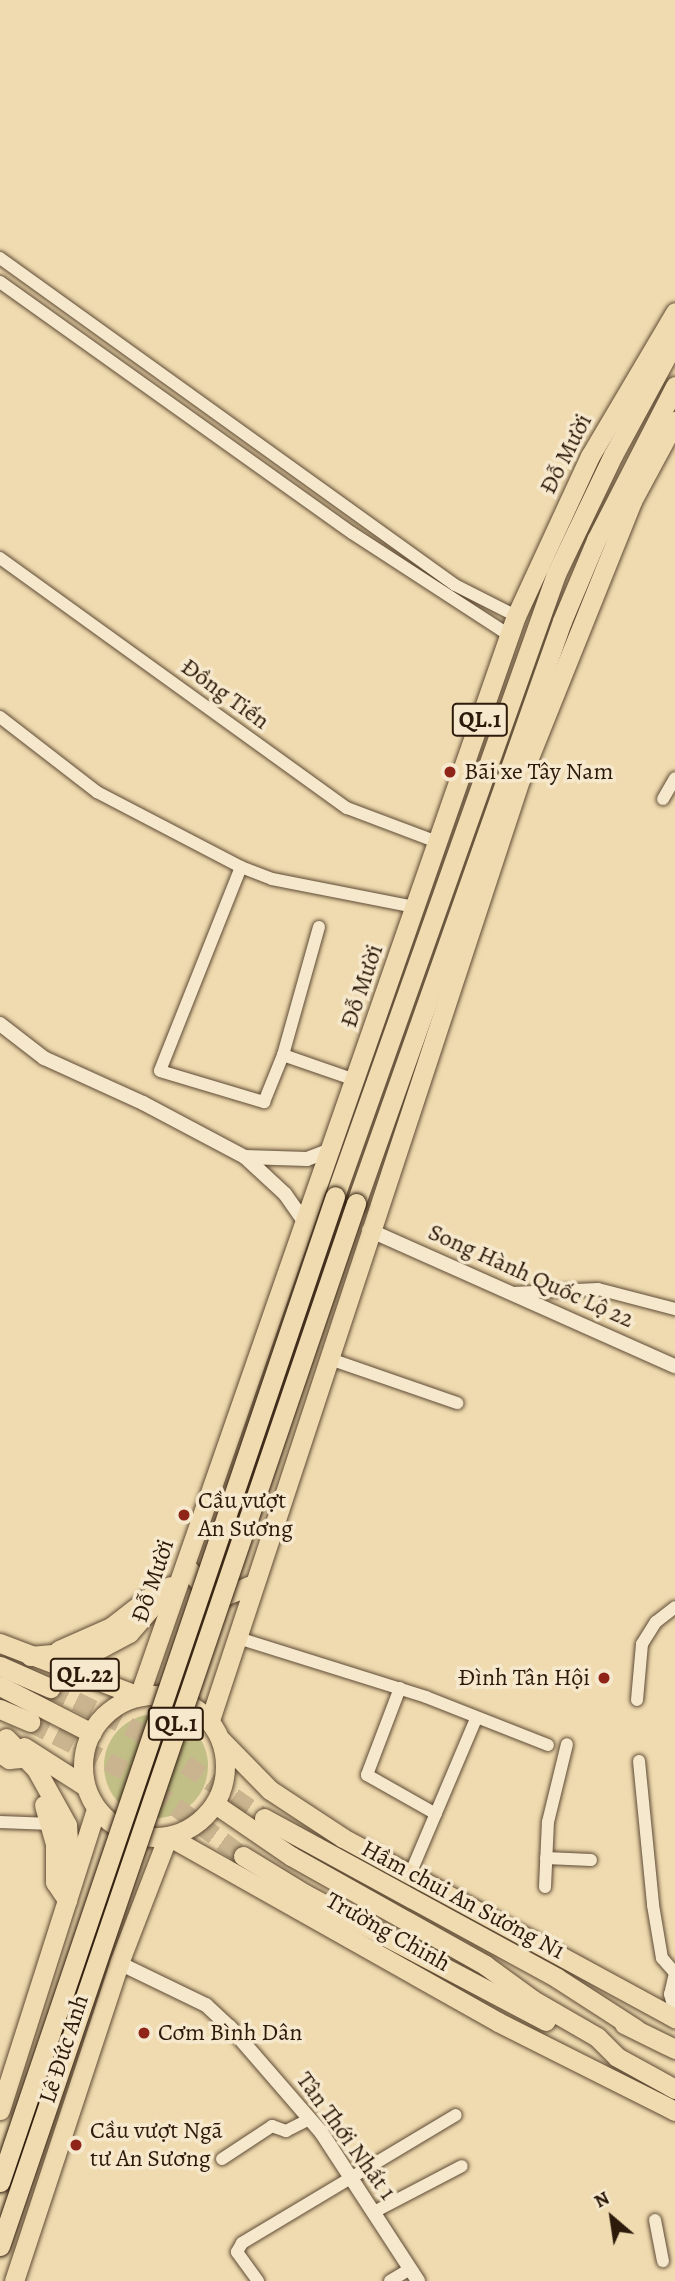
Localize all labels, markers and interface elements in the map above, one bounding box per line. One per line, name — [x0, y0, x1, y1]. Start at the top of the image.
street label: Đỗ Mười — [534, 409, 598, 499]
street label: Đồng Tiến — [175, 652, 275, 736]
road number: QL.1 — [450, 700, 510, 740]
place label: Bãi xe Tây Nam — [464, 758, 613, 786]
marker: Bãi xe Tây Nam — [442, 764, 458, 780]
street label: Đỗ Mười — [334, 941, 390, 1031]
street label: Song Hành Quốc Lộ 22 — [424, 1218, 638, 1334]
place label: Cầu vượt An Sương — [198, 1487, 293, 1543]
marker: Cầu vượt An Sương — [176, 1507, 192, 1523]
street label: Đỗ Mười — [125, 1536, 181, 1626]
road number: QL.22 — [48, 1656, 122, 1694]
place label: Đình Tân Hội — [458, 1664, 590, 1692]
marker: Đình Tân Hội — [596, 1670, 612, 1686]
road number: QL.1 — [146, 1704, 206, 1744]
street label: Hầm chui An Sương N1 — [356, 1834, 570, 1966]
street label: Trường Chinh — [321, 1886, 455, 1978]
street label: Lê Đức Anh — [33, 1991, 95, 2107]
place label: Cơm Bình Dân — [158, 2019, 302, 2047]
marker: Cơm Bình Dân — [136, 2025, 152, 2041]
street label: Tân Thới Nhất 1 — [290, 2067, 402, 2205]
place label: Cầu vượt Ngã tư An Sương — [90, 2117, 223, 2173]
marker: Cầu vượt Ngã tư An Sương — [68, 2137, 84, 2153]
north arrow — [577, 2183, 647, 2253]
text: N — [589, 2185, 614, 2214]

